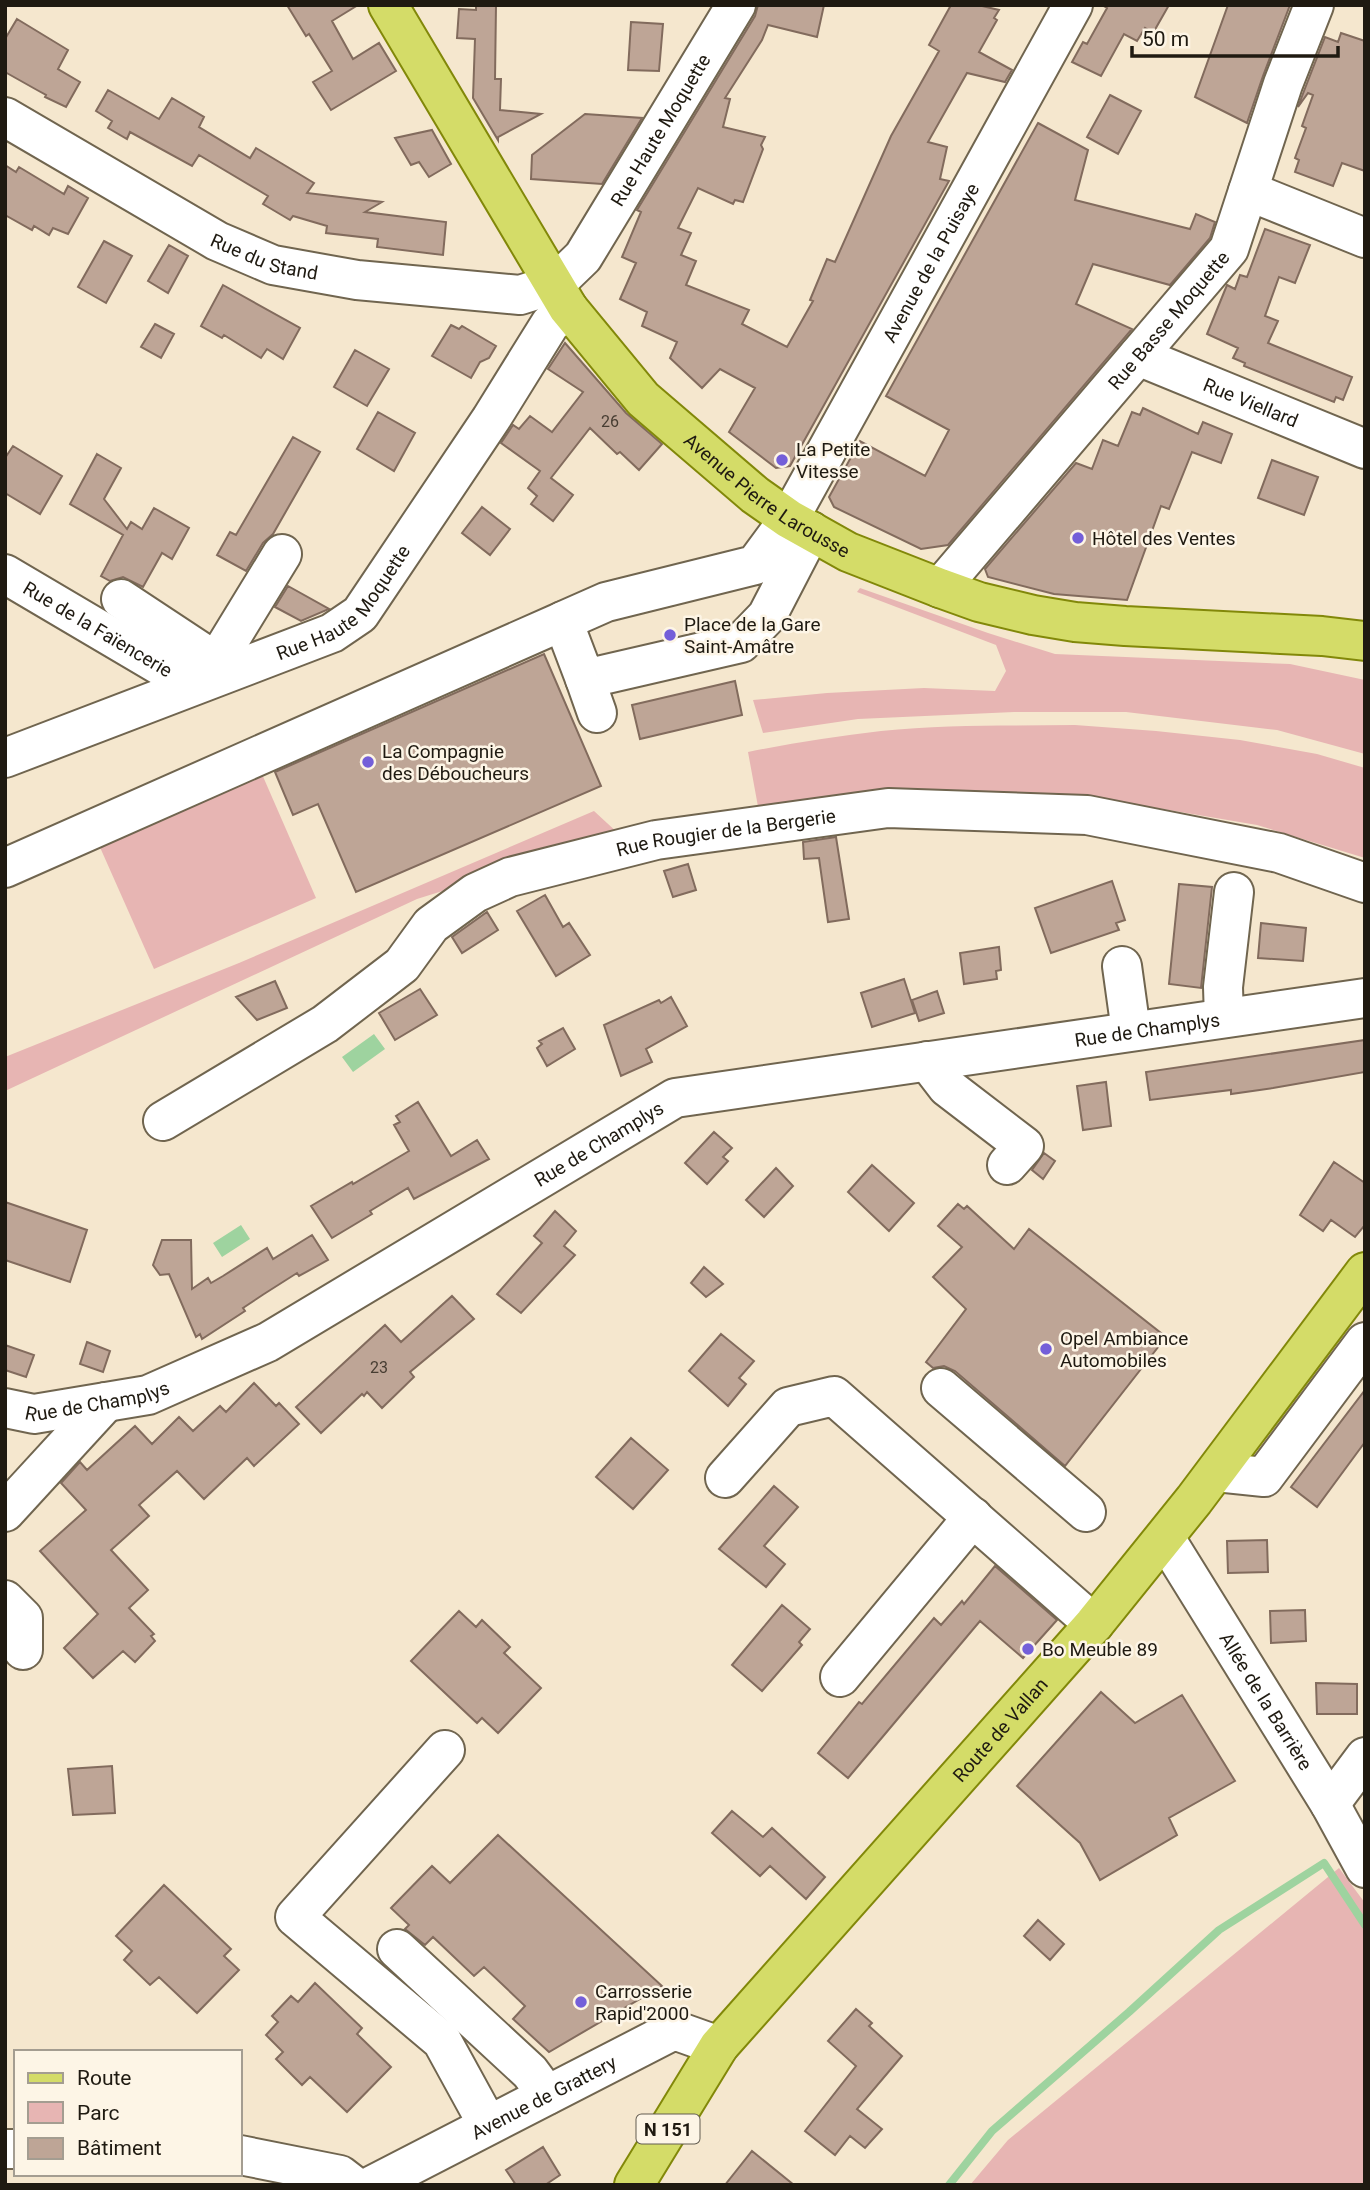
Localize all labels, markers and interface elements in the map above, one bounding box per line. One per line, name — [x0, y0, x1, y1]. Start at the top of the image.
scale bar — [1132, 14, 1338, 58]
text: 50 m — [1142, 27, 1189, 51]
street label: Rue Haute Moquette — [605, 50, 715, 210]
street label: Avenue de la Puisaye — [878, 179, 984, 346]
street label: Rue du Stand — [207, 228, 320, 284]
street label: Rue Basse Moquette — [1103, 246, 1234, 394]
street label: Rue Viellard — [1200, 373, 1302, 432]
house number: 26 — [601, 412, 619, 431]
street label: Avenue Pierre Larousse — [680, 428, 854, 562]
place label: La Petite Vitesse — [796, 438, 870, 483]
marker: La Petite Vitesse — [774, 452, 790, 468]
place label: Hôtel des Ventes — [1092, 527, 1236, 550]
marker: Hôtel des Ventes — [1070, 530, 1086, 546]
street label: Rue Haute Moquette — [273, 540, 415, 665]
street label: Rue de la Faïencerie — [19, 576, 177, 682]
place label: Place de la Gare Saint-Amâtre — [684, 613, 820, 658]
marker: Place de la Gare Saint-Amâtre — [662, 627, 678, 643]
place label: La Compagnie des Déboucheurs — [382, 740, 529, 785]
marker: La Compagnie des Déboucheurs — [360, 754, 376, 770]
street label: Rue Rougier de la Bergerie — [614, 804, 837, 861]
street label: Rue de Champlys — [1073, 1008, 1221, 1051]
street label: Rue de Champlys — [530, 1096, 667, 1191]
place label: Opel Ambiance Automobiles — [1060, 1327, 1188, 1372]
marker: Opel Ambiance Automobiles — [1038, 1341, 1054, 1357]
house number: 23 — [370, 1358, 388, 1377]
street label: Rue de Champlys — [23, 1376, 173, 1426]
street label: Allée de la Barrière — [1215, 1628, 1318, 1774]
place label: Bo Meuble 89 — [1042, 1638, 1158, 1661]
marker: Bo Meuble 89 — [1020, 1641, 1036, 1657]
street label: Route de Vallan — [948, 1673, 1052, 1787]
place label: Carrosserie Rapid'2000 — [595, 1980, 692, 2025]
marker: Carrosserie Rapid'2000 — [573, 1994, 589, 2010]
legend — [14, 2050, 242, 2176]
street label: Avenue de Grattery — [467, 2050, 620, 2144]
text: Route — [77, 2066, 132, 2090]
text: Parc — [77, 2101, 119, 2125]
road number: N 151 — [636, 2115, 700, 2144]
text: Bâtiment — [77, 2136, 162, 2160]

